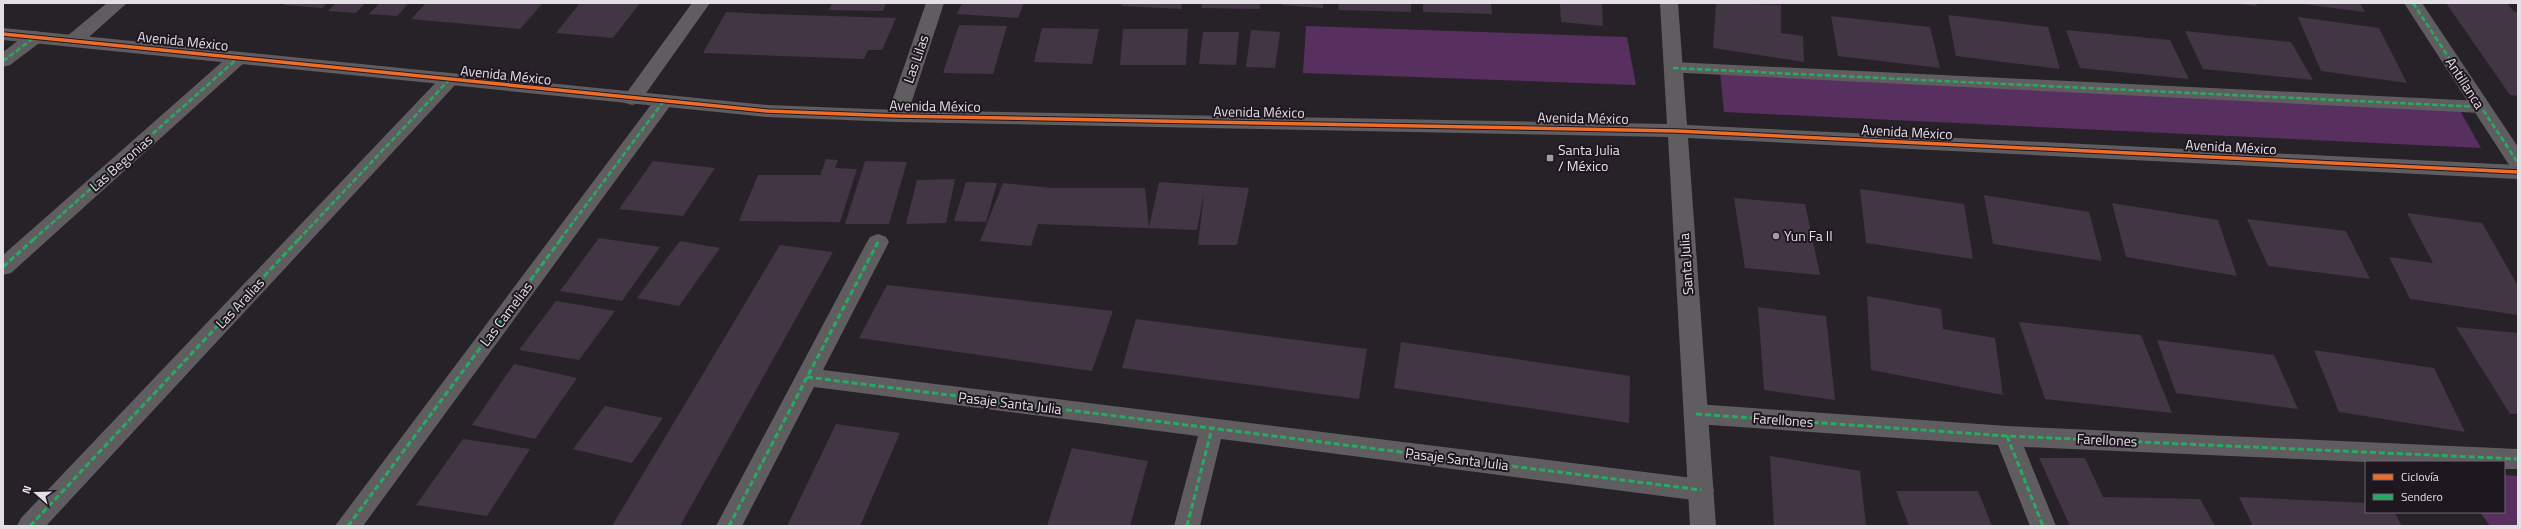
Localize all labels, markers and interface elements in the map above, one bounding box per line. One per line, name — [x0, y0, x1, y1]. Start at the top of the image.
street label: Avenida México — [137, 25, 230, 56]
street label: Las Lilas — [897, 32, 934, 86]
street label: Antillanca — [2441, 53, 2490, 113]
street label: Avenida México — [460, 59, 553, 90]
street label: Avenida México — [889, 94, 981, 117]
street label: Avenida México — [1213, 100, 1305, 123]
street label: Avenida México — [1537, 106, 1629, 129]
street label: Avenida México — [1861, 119, 1953, 144]
street label: Las Begonias — [84, 129, 157, 196]
street label: Avenida México — [2185, 134, 2277, 159]
place label: Santa Julia / México — [1558, 139, 1620, 176]
marker: Santa Julia / México — [1545, 153, 1555, 163]
place label: Yun Fa II — [1784, 225, 1833, 246]
marker: Yun Fa II — [1771, 231, 1781, 241]
street label: Santa Julia — [1673, 232, 1698, 296]
street label: Las Aralias — [210, 272, 269, 333]
street label: Las Camelias — [474, 277, 537, 351]
street label: Pasaje Santa Julia — [957, 386, 1063, 419]
street label: Farellones — [1752, 407, 1814, 432]
street label: Farellones — [2076, 427, 2138, 452]
street label: Pasaje Santa Julia — [1404, 442, 1510, 475]
legend — [2365, 461, 2505, 513]
text: Ciclovía — [2401, 467, 2439, 486]
north arrow — [16, 473, 56, 513]
text: N — [18, 483, 35, 496]
text: Sendero — [2401, 487, 2443, 506]

